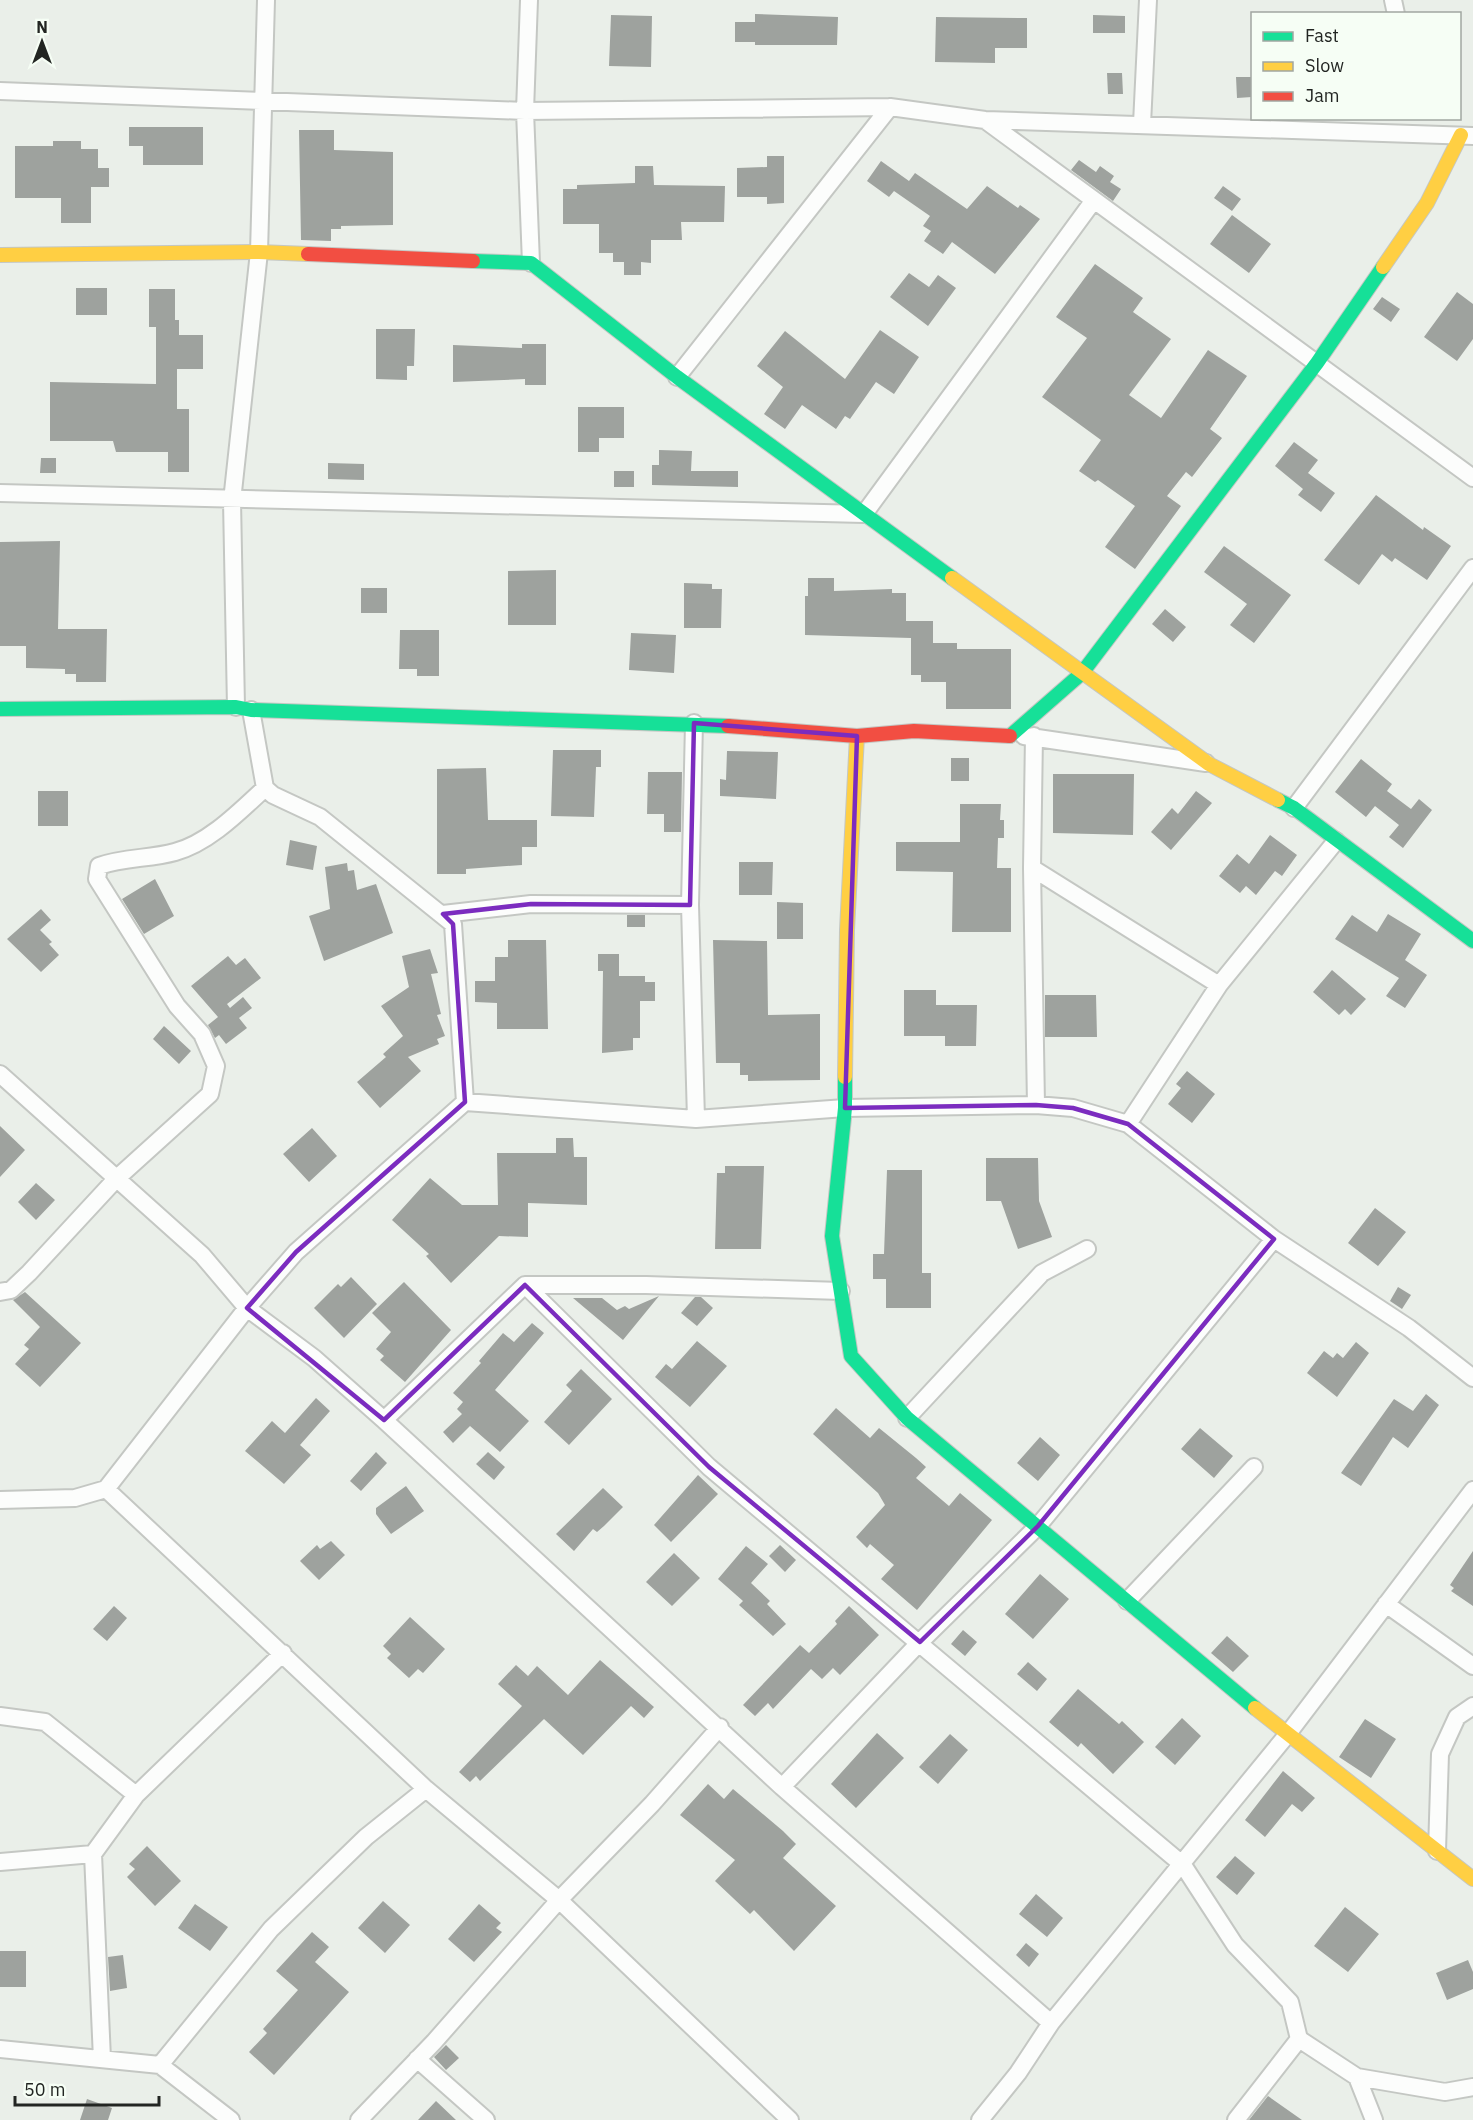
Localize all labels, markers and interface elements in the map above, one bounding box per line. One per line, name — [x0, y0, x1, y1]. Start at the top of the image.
north arrow — [12, 12, 72, 72]
legend — [1251, 12, 1461, 120]
text: N — [36, 17, 48, 37]
text: Fast — [1305, 24, 1339, 47]
text: Slow — [1305, 54, 1344, 77]
text: Jam — [1305, 84, 1340, 107]
scale bar — [15, 2069, 159, 2107]
text: 50 m — [24, 2078, 66, 2101]

